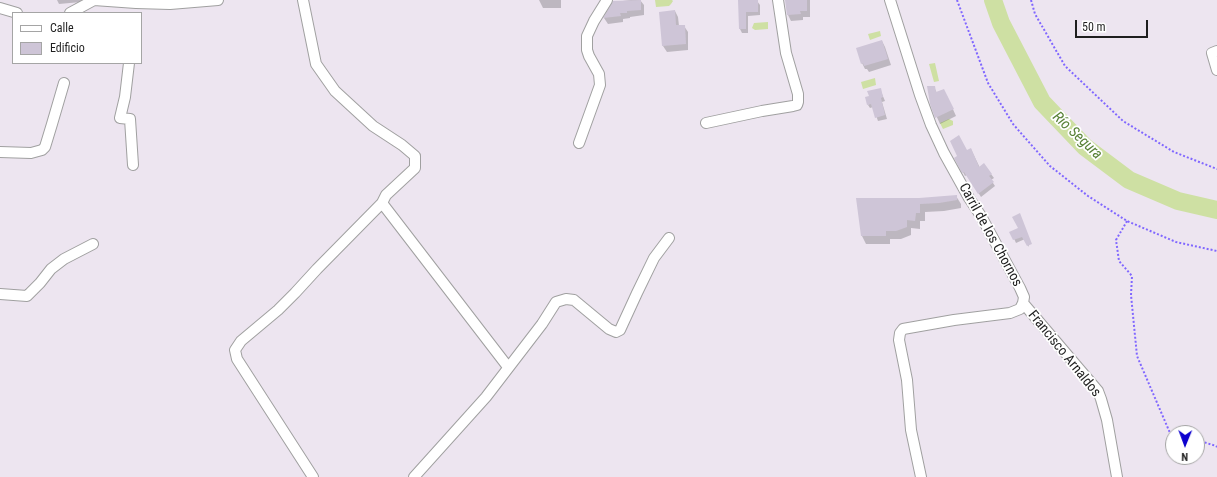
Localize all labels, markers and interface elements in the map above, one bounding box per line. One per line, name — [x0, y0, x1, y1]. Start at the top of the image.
legend — [12, 12, 142, 64]
scale bar — [1077, 12, 1150, 38]
text: 50 m — [1082, 20, 1106, 34]
text: Calle — [50, 21, 74, 35]
text: Edificio — [50, 41, 85, 55]
water label: Río Segura — [1048, 108, 1106, 164]
street label: Carril de los Chornos — [955, 180, 1025, 290]
street label: Francisco Arnaldos — [1024, 307, 1104, 401]
north arrow — [1165, 425, 1205, 465]
text: N — [1181, 450, 1188, 463]

